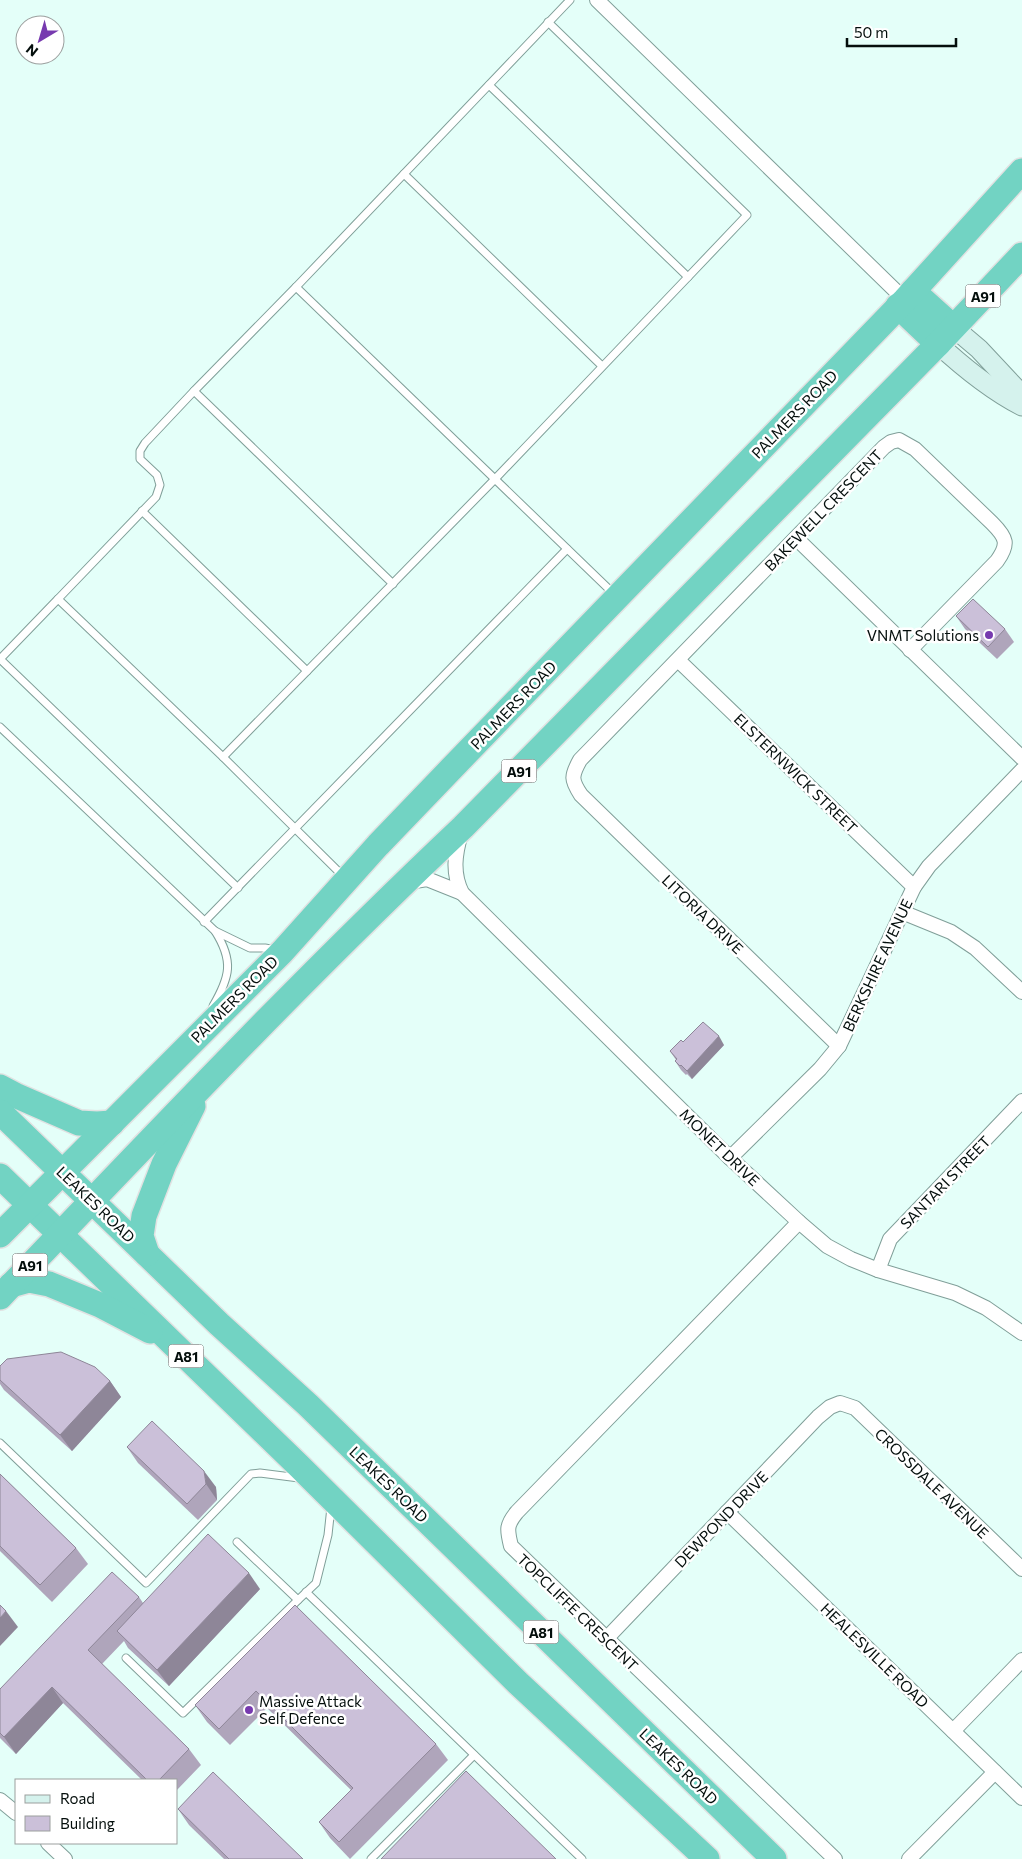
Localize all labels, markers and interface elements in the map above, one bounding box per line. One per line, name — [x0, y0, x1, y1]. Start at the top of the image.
north arrow — [15, 15, 65, 65]
scale bar — [847, 15, 956, 47]
text: 50 m — [854, 23, 888, 41]
text: N — [22, 41, 41, 61]
road number: A91 — [966, 284, 1000, 308]
street label: PALMERS ROAD — [747, 366, 841, 462]
street label: BAKEWELL CRESCENT — [760, 445, 886, 574]
place label: VNMT Solutions — [867, 626, 979, 644]
marker: VNMT Solutions — [983, 629, 995, 641]
street label: PALMERS ROAD — [466, 657, 560, 753]
street label: ELSTERNWICK STREET — [731, 709, 862, 837]
road number: A91 — [502, 759, 536, 782]
street label: LITORIA DRIVE — [659, 871, 747, 957]
street label: BERKSHIRE AVENUE — [838, 896, 916, 1034]
street label: PALMERS ROAD — [187, 952, 281, 1046]
street label: MONET DRIVE — [677, 1105, 764, 1189]
street label: SANTARI STREET — [896, 1132, 994, 1232]
street label: LEAKES ROAD — [53, 1162, 139, 1246]
road number: A91 — [12, 1254, 48, 1276]
road number: A81 — [168, 1344, 204, 1368]
street label: CROSSDALE AVENUE — [871, 1424, 993, 1542]
street label: LEAKES ROAD — [346, 1442, 432, 1526]
street label: DEWPOND DRIVE — [671, 1467, 772, 1571]
street label: TOPCLIFFE CRESCENT — [514, 1550, 642, 1675]
street label: HEALESVILLE ROAD — [817, 1599, 933, 1711]
road number: A81 — [524, 1620, 558, 1644]
place label: Massive Attack Self Defence — [259, 1692, 362, 1727]
marker: Massive Attack Self Defence — [243, 1704, 255, 1716]
street label: LEAKES ROAD — [636, 1724, 722, 1808]
legend — [15, 1779, 178, 1844]
text: Road — [60, 1789, 95, 1807]
text: Building — [60, 1814, 115, 1832]

